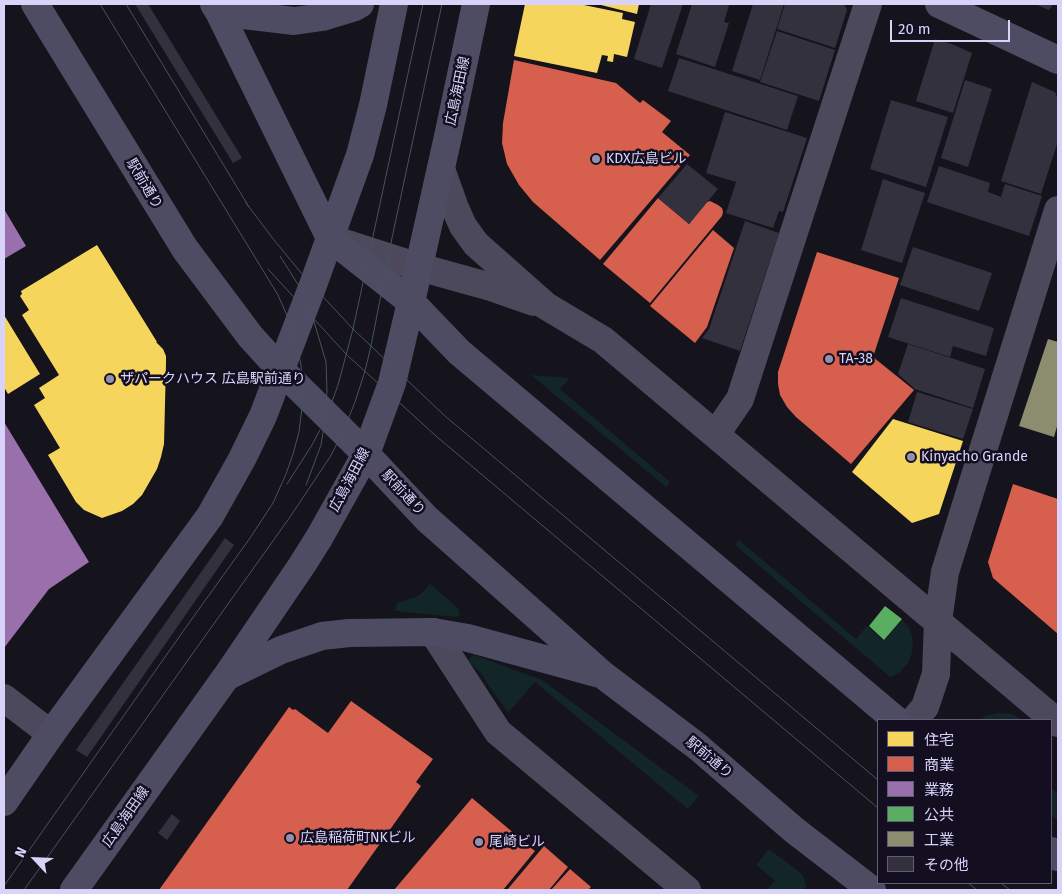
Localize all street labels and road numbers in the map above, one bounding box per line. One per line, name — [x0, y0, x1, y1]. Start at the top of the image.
street label: 広島海田線 — [443, 55, 473, 127]
street label: 駅前通り — [122, 156, 166, 212]
street label: 広島海田線 — [326, 445, 374, 515]
street label: 駅前通り — [378, 467, 428, 519]
street label: 駅前通り — [682, 734, 736, 782]
street label: 広島海田線 — [99, 784, 153, 850]

